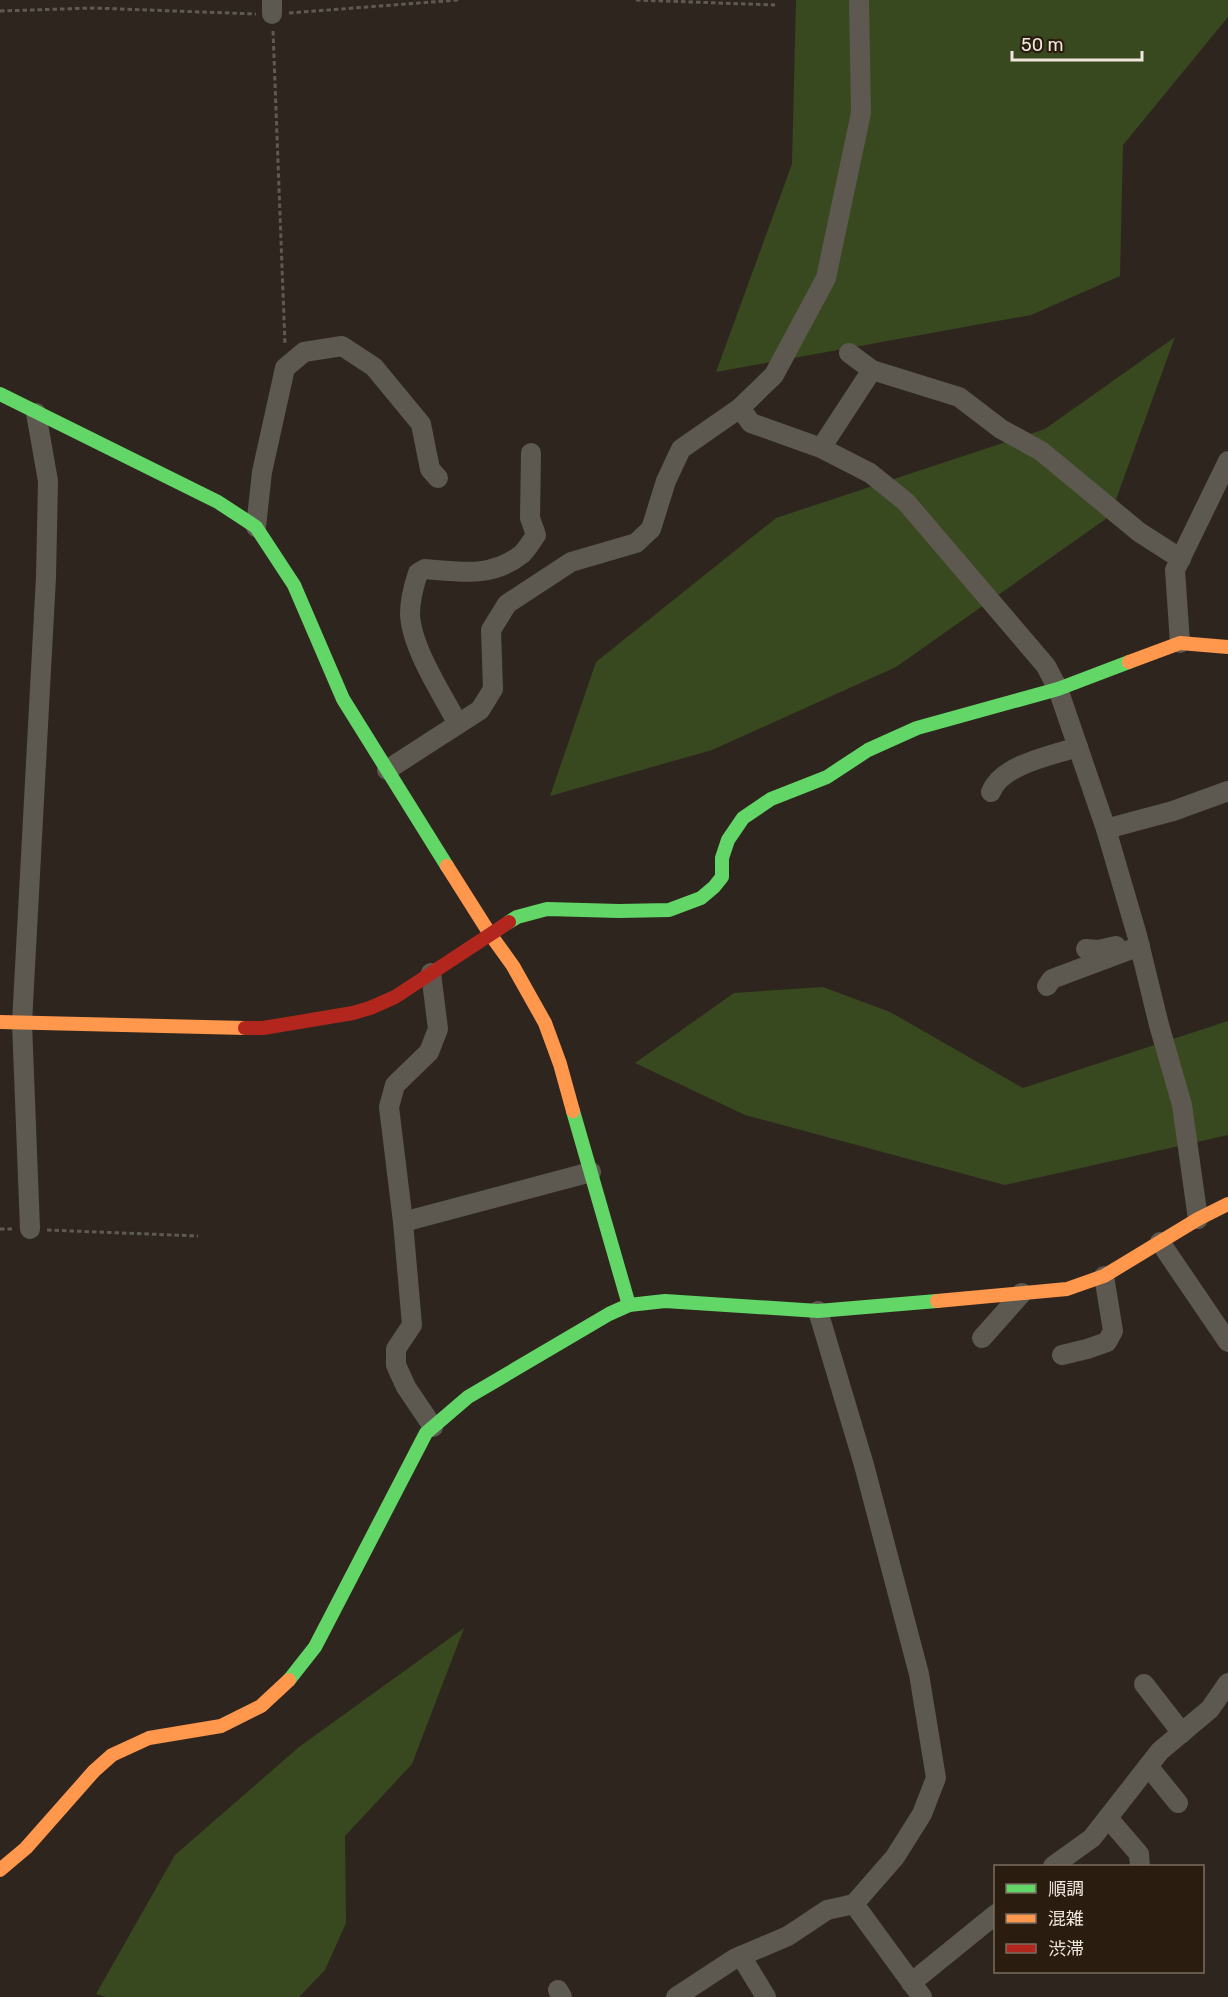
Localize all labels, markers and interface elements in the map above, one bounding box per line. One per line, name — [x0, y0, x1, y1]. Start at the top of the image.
scale bar — [1012, 24, 1142, 62]
text: 50 m — [1021, 34, 1064, 56]
legend — [994, 1865, 1204, 1973]
text: 順調 — [1048, 1878, 1084, 1900]
text: 混雑 — [1048, 1908, 1084, 1930]
text: 渋滞 — [1048, 1938, 1084, 1960]

